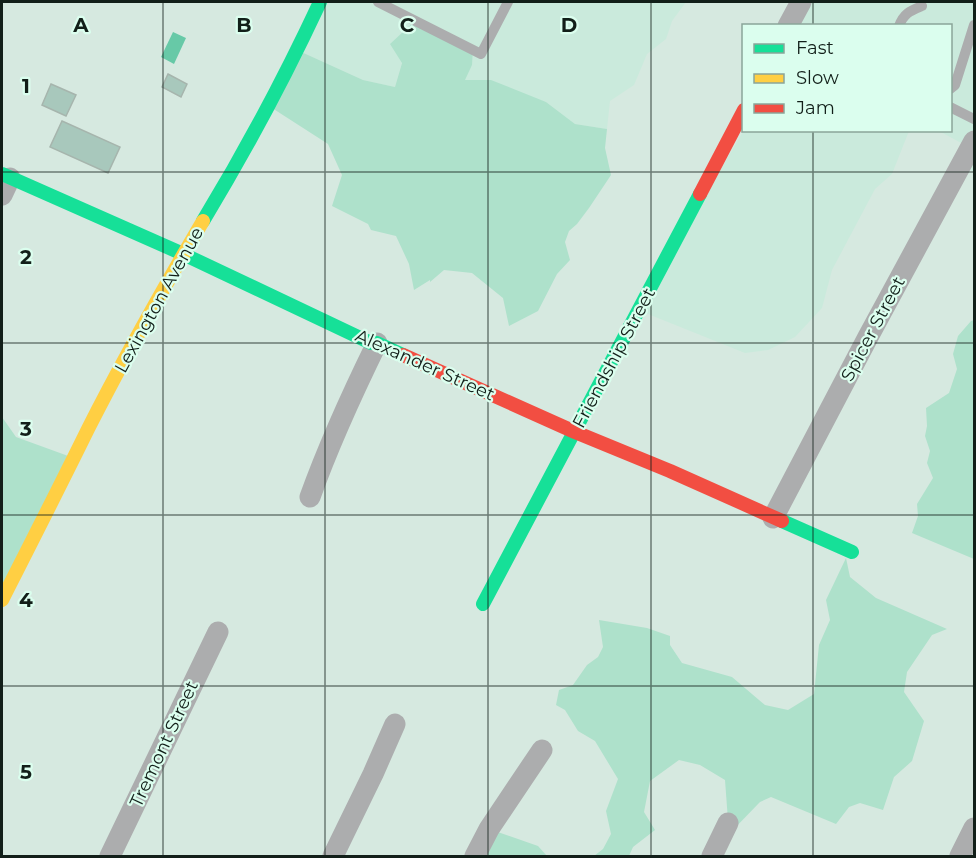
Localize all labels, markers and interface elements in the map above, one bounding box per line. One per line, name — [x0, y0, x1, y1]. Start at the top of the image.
text: A — [72, 13, 89, 37]
text: B — [236, 13, 252, 37]
text: C — [400, 13, 415, 37]
text: D — [561, 13, 577, 37]
legend — [742, 24, 952, 132]
text: Fast — [796, 37, 834, 59]
text: Slow — [796, 67, 839, 89]
text: 1 — [22, 74, 30, 98]
text: Jam — [795, 97, 835, 119]
street label: Lexington Avenue — [110, 223, 208, 377]
text: 2 — [20, 245, 32, 269]
street label: Spicer Street — [836, 273, 910, 385]
street label: Friendship Street — [568, 284, 660, 432]
street label: Alexander Street — [352, 324, 498, 406]
text: 3 — [19, 417, 32, 441]
text: 4 — [19, 588, 33, 612]
street label: Tremont Street — [125, 677, 203, 811]
text: 5 — [20, 760, 32, 784]

